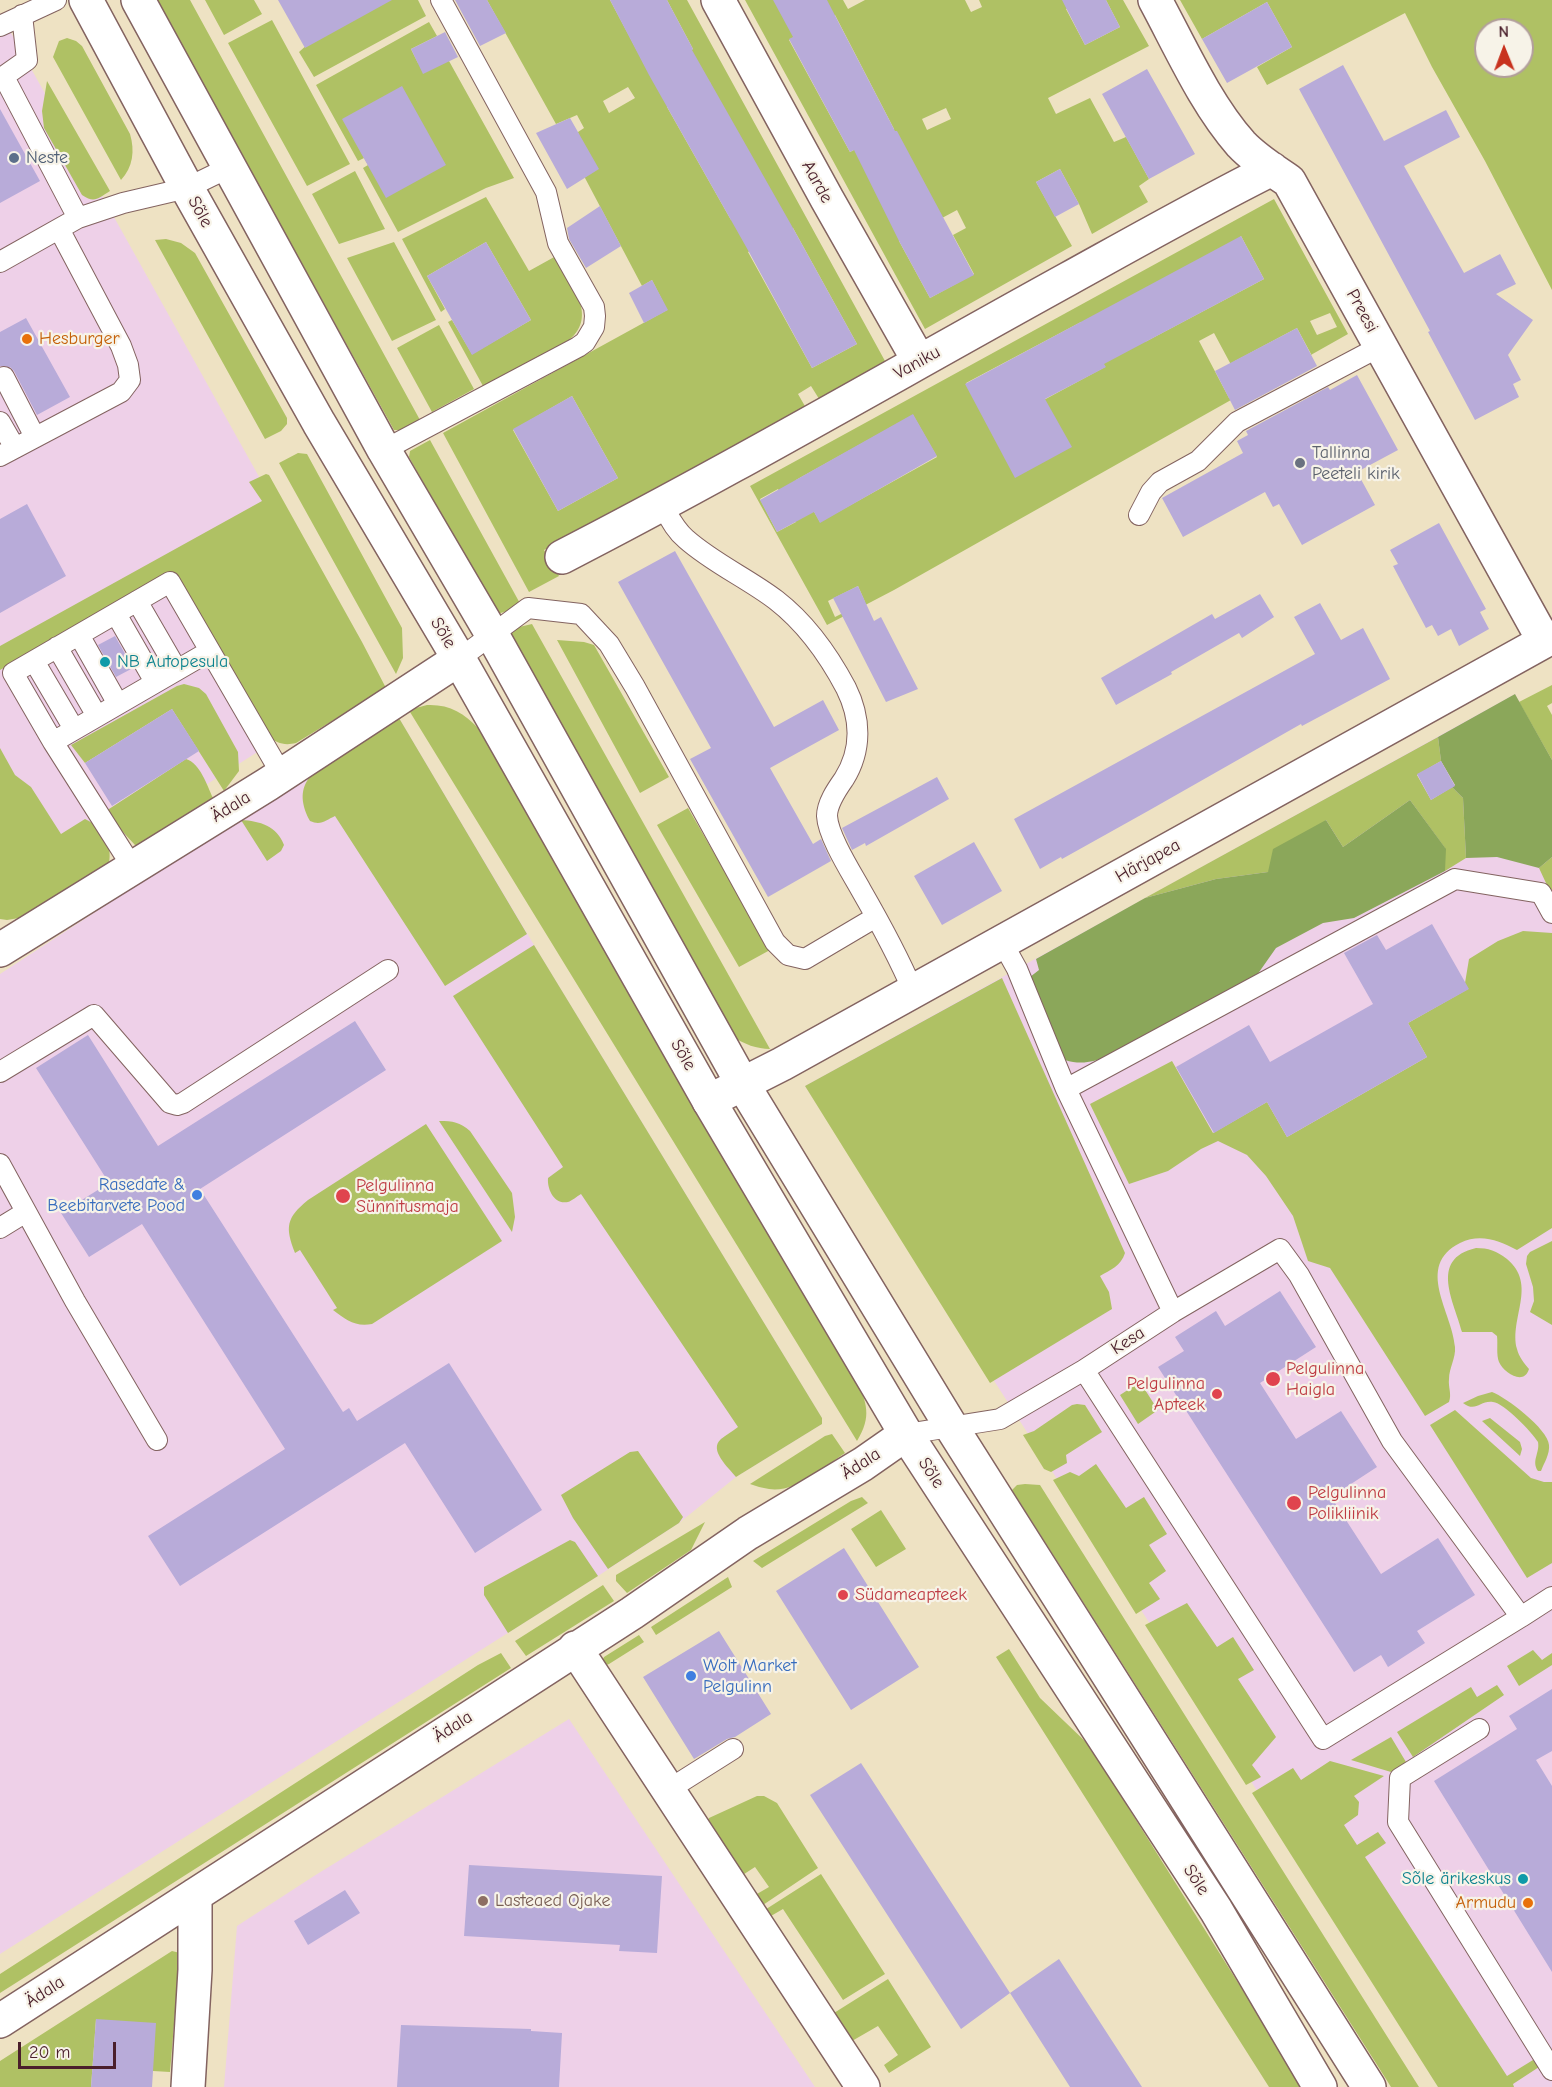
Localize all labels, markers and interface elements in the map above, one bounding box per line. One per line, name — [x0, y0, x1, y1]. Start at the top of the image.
north arrow — [1474, 18, 1534, 78]
text: N — [1498, 23, 1509, 41]
place label: Neste — [26, 147, 68, 169]
marker: Neste — [7, 151, 21, 165]
street label: Aarde — [797, 157, 837, 207]
street label: Sõle — [183, 193, 217, 231]
street label: Preesi — [1341, 285, 1383, 337]
place label: Hesburger — [39, 328, 120, 350]
marker: Hesburger — [20, 332, 34, 346]
street label: Vaniku — [890, 341, 944, 385]
place label: Tallinna Peeteli kirik — [1312, 442, 1400, 484]
marker: Tallinna Peeteli kirik — [1293, 456, 1307, 470]
street label: Sõle — [425, 614, 461, 652]
place label: NB Autopesula — [117, 651, 228, 673]
marker: NB Autopesula — [98, 655, 112, 669]
street label: Ädala — [207, 787, 255, 827]
street label: Härjapea — [1112, 834, 1184, 888]
street label: Sõle — [666, 1036, 700, 1074]
place label: Rasedate & Beebitarvete Pood — [47, 1174, 185, 1216]
place label: Pelgulinna Sünnitusmaja — [356, 1175, 459, 1218]
marker: Pelgulinna Sünnitusmaja — [334, 1187, 352, 1205]
marker: Rasedate & Beebitarvete Pood — [190, 1188, 204, 1202]
street label: Kesa — [1107, 1322, 1149, 1360]
place label: Pelgulinna Haigla — [1286, 1358, 1364, 1400]
marker: Pelgulinna Haigla — [1264, 1370, 1282, 1388]
place label: Pelgulinna Apteek — [1127, 1373, 1205, 1416]
marker: Pelgulinna Apteek — [1210, 1387, 1224, 1401]
street label: Ädala — [837, 1443, 885, 1485]
street label: Sõle — [913, 1454, 949, 1492]
place label: Pelgulinna Polikliinik — [1308, 1482, 1386, 1524]
marker: Pelgulinna Polikliinik — [1285, 1494, 1303, 1512]
place label: Südameapteek — [855, 1584, 967, 1606]
marker: Südameapteek — [836, 1588, 850, 1602]
place label: Wolt Market Pelgulinn — [703, 1655, 797, 1698]
marker: Wolt Market Pelgulinn — [684, 1669, 698, 1683]
street label: Ädala — [429, 1706, 477, 1748]
street label: Sõle — [1178, 1861, 1214, 1899]
place label: Sõle ärikeskus — [1402, 1868, 1511, 1890]
marker: Sõle ärikeskus — [1516, 1872, 1530, 1886]
place label: Lasteaed Ojake — [495, 1890, 610, 1912]
place label: Armudu — [1456, 1892, 1516, 1914]
marker: Lasteaed Ojake — [476, 1894, 490, 1908]
marker: Armudu — [1521, 1896, 1535, 1910]
street label: Ädala — [21, 1971, 69, 2013]
scale bar — [21, 2030, 118, 2068]
text: 20 m — [29, 2042, 70, 2063]

